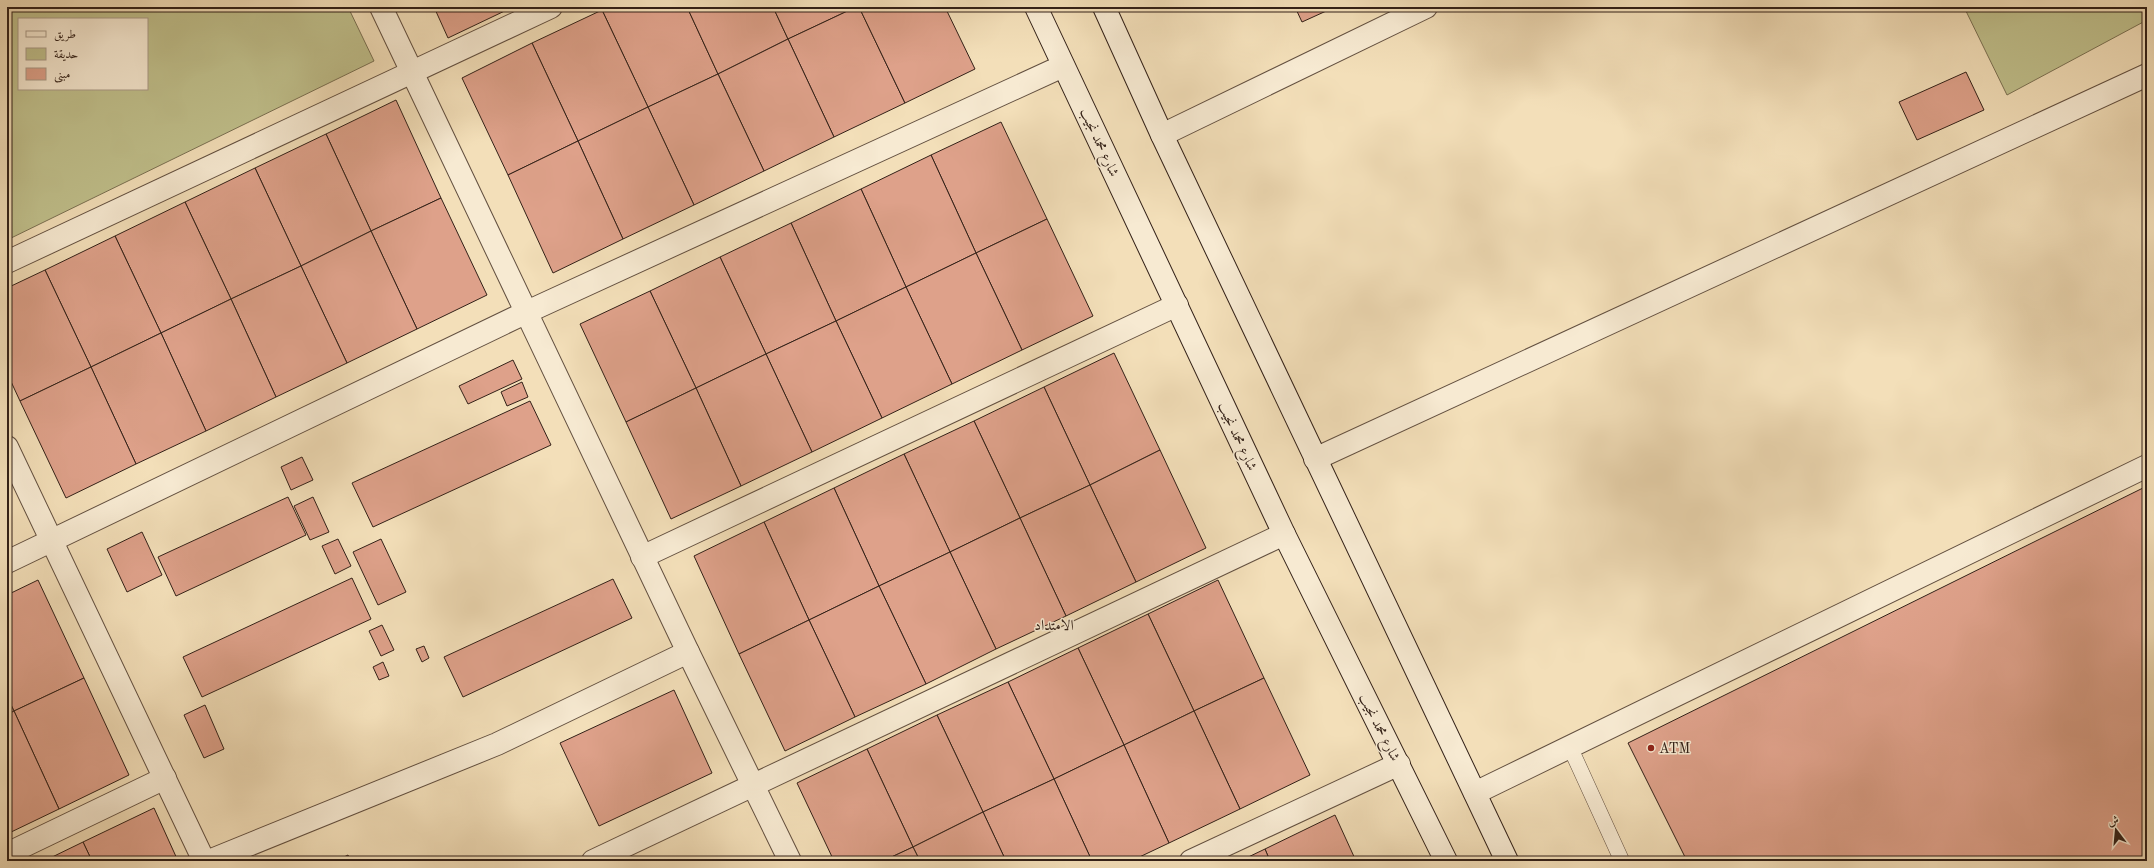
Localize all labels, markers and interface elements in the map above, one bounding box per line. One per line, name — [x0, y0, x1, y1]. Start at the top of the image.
legend — [18, 18, 148, 90]
text: طريق — [54, 29, 76, 42]
text: حديقة — [54, 49, 78, 62]
text: مبنى — [54, 69, 70, 83]
street label: شارع محمد نجيب — [1074, 106, 1121, 181]
street label: شارع محمد نجيب — [1212, 400, 1259, 475]
district label: الامتداد — [1034, 619, 1074, 634]
street label: شارع محمد نجيب — [1353, 691, 1402, 765]
place label: ATM — [1659, 742, 1690, 756]
marker: ATM — [1646, 743, 1656, 753]
north arrow — [2096, 810, 2136, 850]
text: ش — [2107, 815, 2120, 829]

